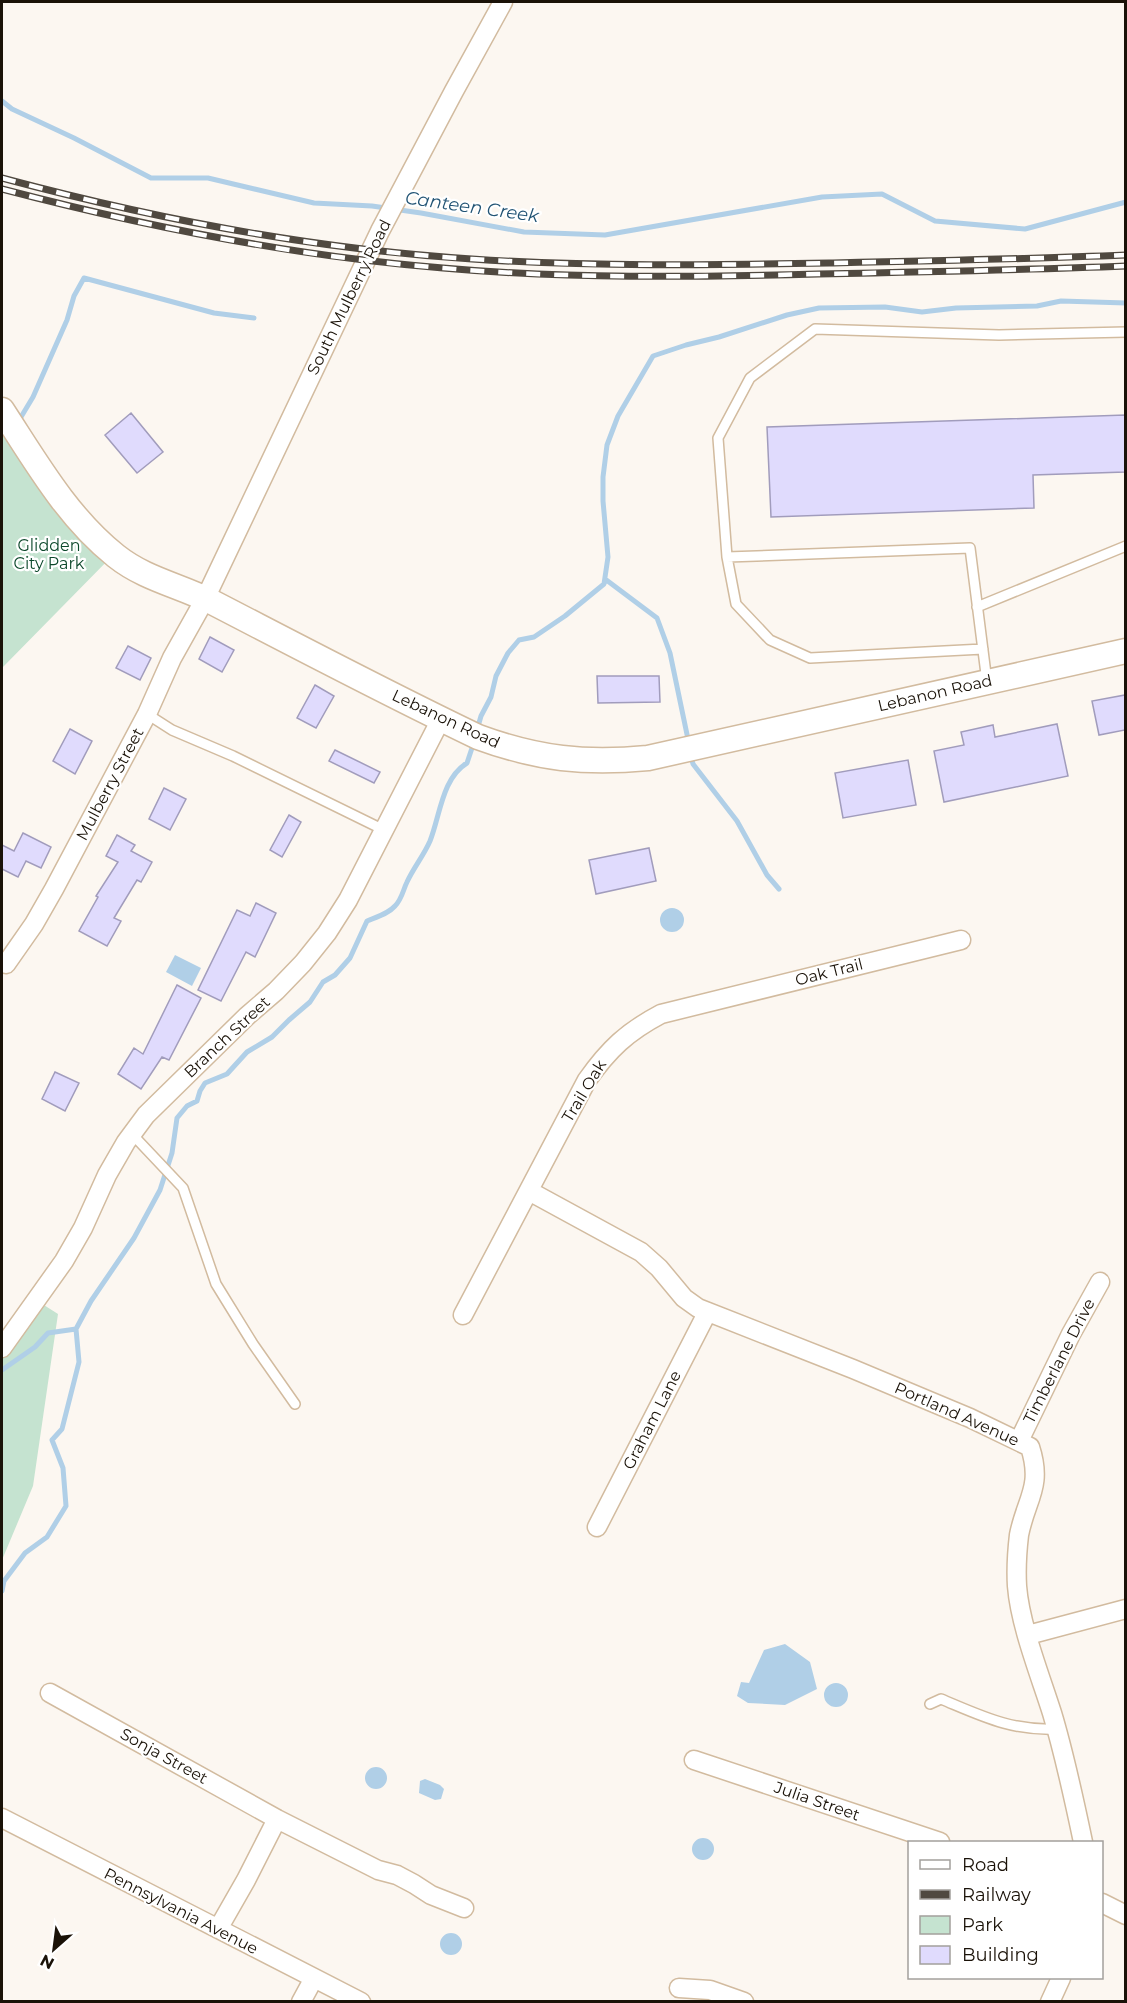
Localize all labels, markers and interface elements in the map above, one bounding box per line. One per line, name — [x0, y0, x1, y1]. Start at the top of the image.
water label: Canteen Creek — [404, 187, 542, 227]
street label: South Mulberry Road — [303, 216, 395, 378]
park label: Glidden City Park — [14, 536, 85, 573]
street label: Lebanon Road — [876, 671, 994, 715]
street label: Lebanon Road — [389, 686, 503, 752]
street label: Mulberry Street — [72, 724, 148, 844]
street label: Oak Trail — [793, 954, 865, 990]
street label: Branch Street — [180, 992, 274, 1082]
street label: Trail Oak — [558, 1056, 610, 1126]
street label: Timberlane Drive — [1019, 1295, 1099, 1427]
street label: Graham Lane — [619, 1367, 685, 1473]
street label: Portland Avenue — [892, 1378, 1022, 1450]
street label: Sonja Street — [117, 1724, 211, 1788]
street label: Julia Street — [771, 1777, 863, 1825]
legend — [908, 1841, 1103, 1979]
text: Road — [962, 1854, 1009, 1876]
street label: Pennsylvania Avenue — [101, 1864, 261, 1958]
text: Railway — [962, 1884, 1031, 1906]
text: Park — [962, 1914, 1003, 1936]
north arrow — [24, 1919, 84, 1979]
text: Building — [962, 1944, 1039, 1966]
text: N — [37, 1950, 57, 1973]

